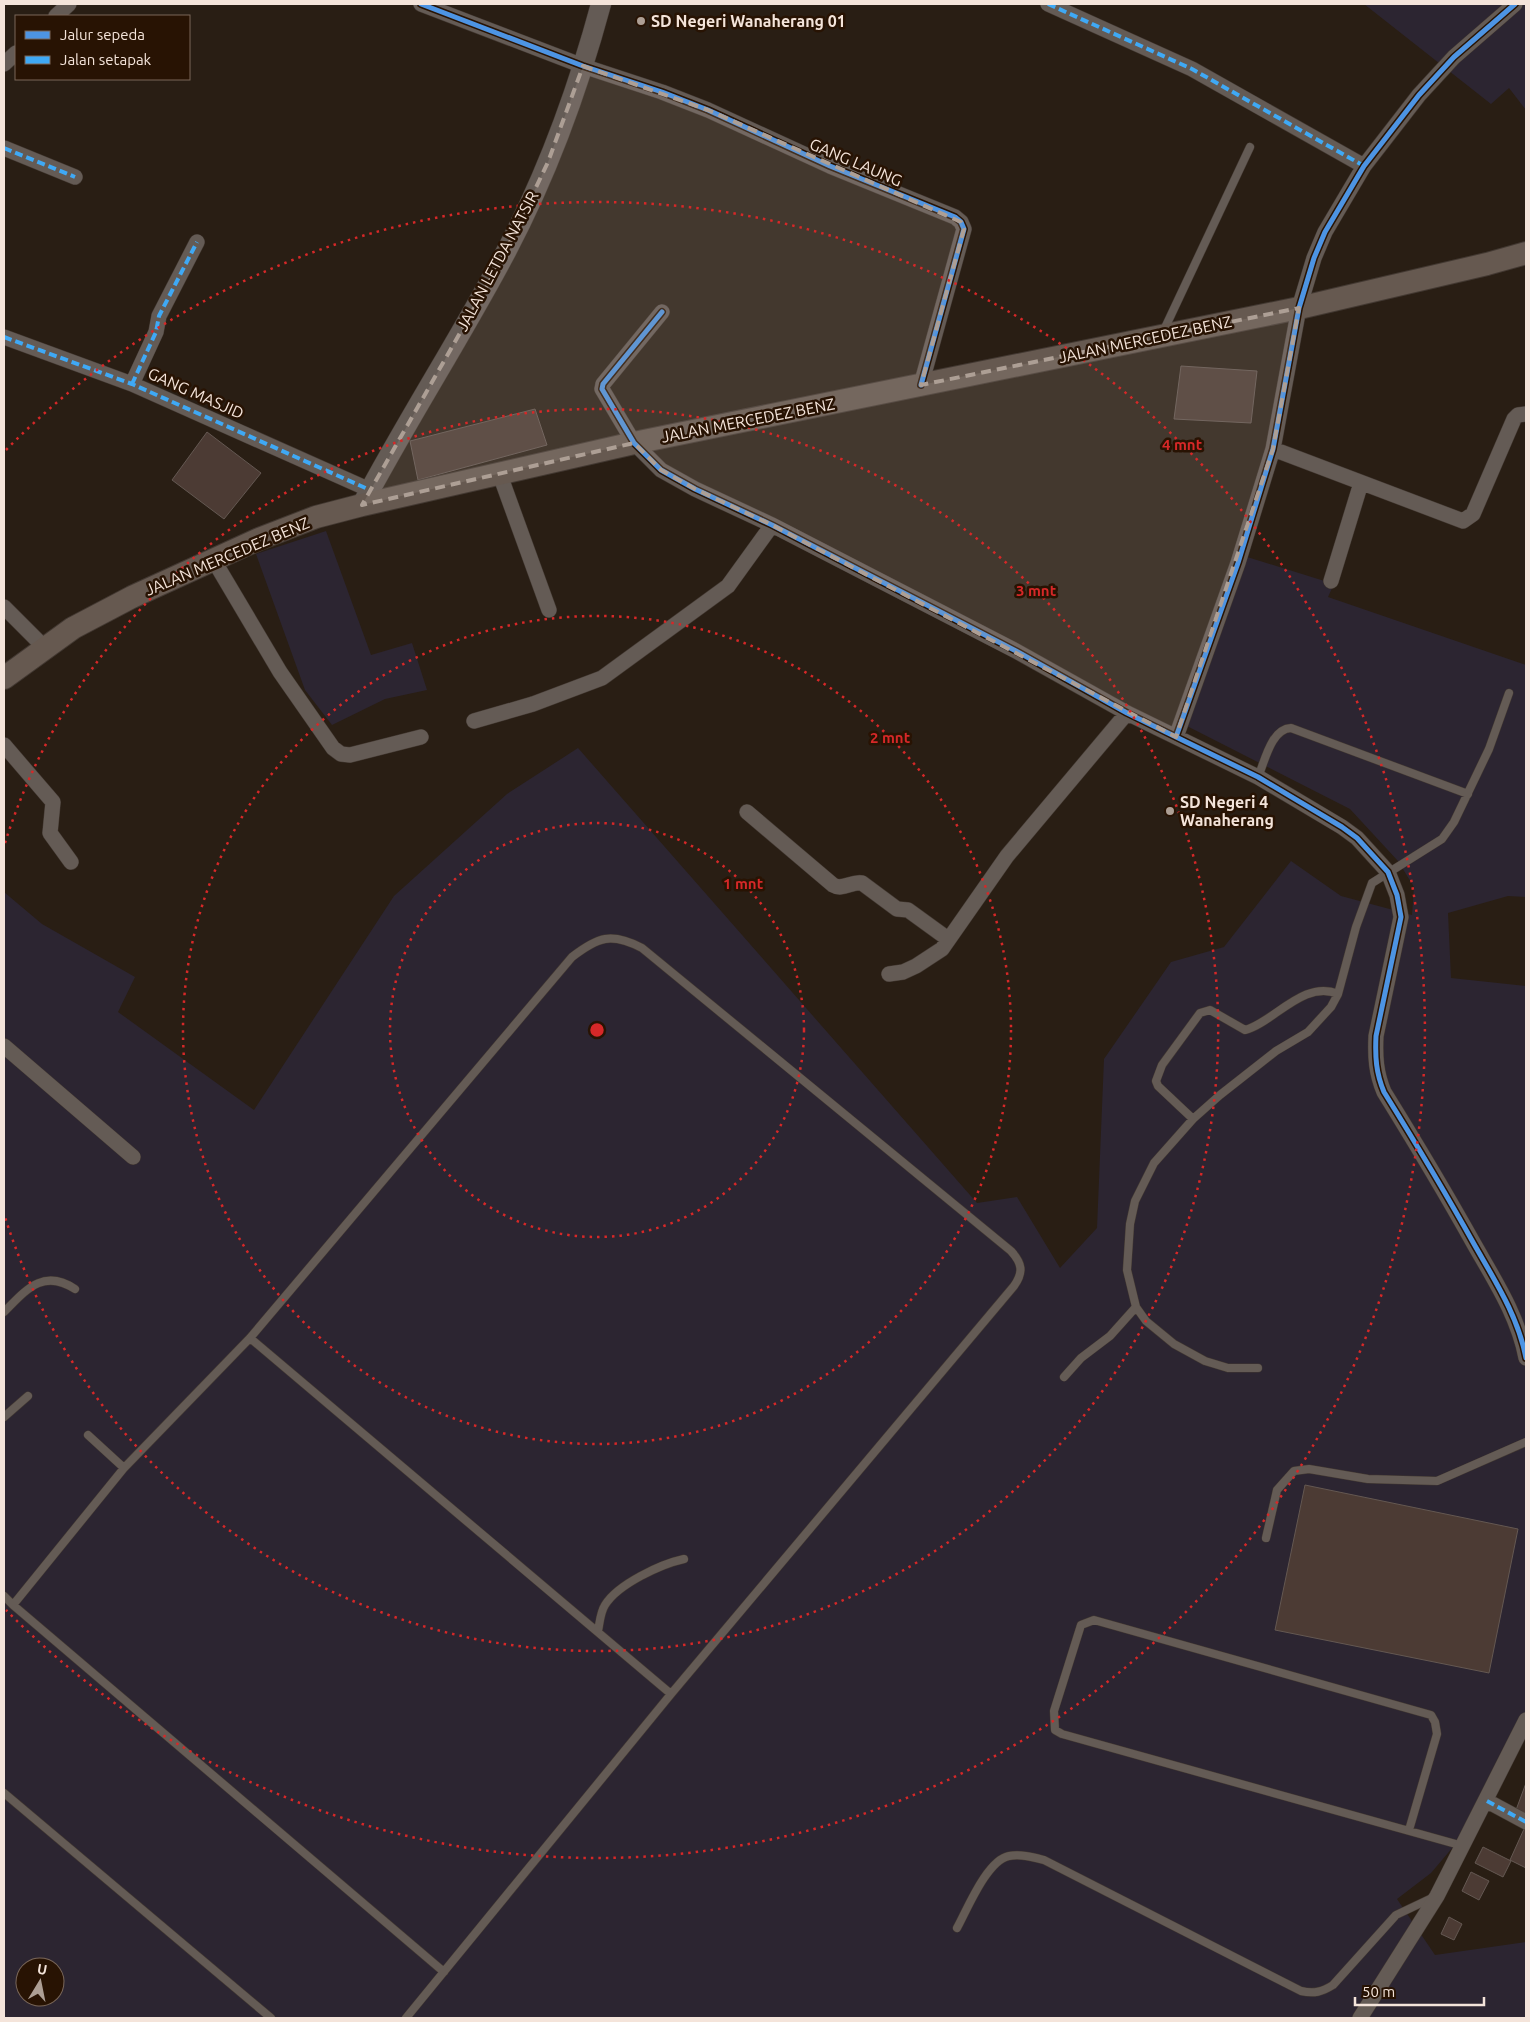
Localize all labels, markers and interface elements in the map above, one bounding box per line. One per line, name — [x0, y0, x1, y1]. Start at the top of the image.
place label: SD Negeri Wanaherang 01 — [651, 12, 846, 30]
legend — [15, 15, 190, 80]
marker: SD Negeri Wanaherang 01 — [635, 15, 647, 27]
text: Jalur sepeda — [60, 26, 145, 43]
text: Jalan setapak — [60, 51, 152, 68]
street label: GANG LAUNG — [807, 134, 905, 190]
street label: JALAN LETDA NATSIR — [452, 188, 542, 334]
street label: JALAN MERCEDEZ BENZ — [1057, 312, 1233, 366]
street label: GANG MASJID — [145, 364, 247, 422]
street label: JALAN MERCEDEZ BENZ — [660, 394, 836, 446]
text: 4 mnt — [1162, 436, 1203, 453]
street label: JALAN MERCEDEZ BENZ — [142, 513, 312, 599]
text: 3 mnt — [1016, 582, 1057, 599]
text: 2 mnt — [870, 729, 911, 746]
place label: SD Negeri 4 Wanaherang — [1180, 793, 1274, 829]
marker: SD Negeri 4 Wanaherang — [1164, 805, 1176, 817]
text: 1 mnt — [723, 875, 764, 892]
centre of rings — [588, 1021, 606, 1039]
north arrow — [15, 1957, 65, 2007]
text: U — [36, 1960, 48, 1978]
scale bar — [1355, 1974, 1484, 2006]
text: 50 m — [1362, 1983, 1395, 2000]

